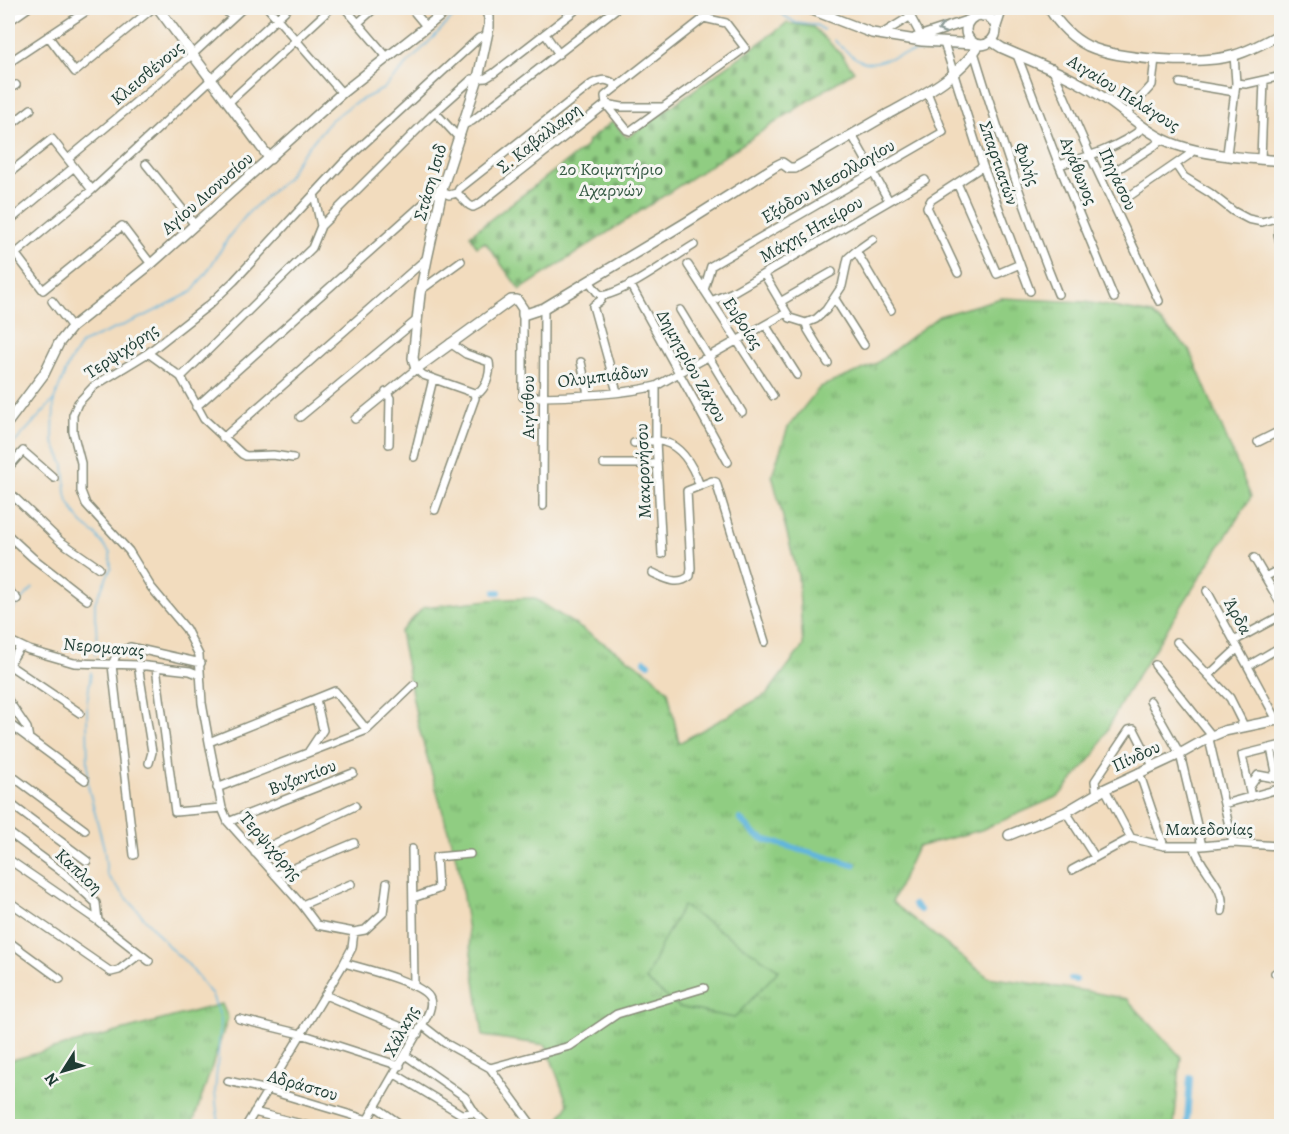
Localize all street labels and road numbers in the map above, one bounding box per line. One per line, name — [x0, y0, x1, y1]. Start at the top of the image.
street label: Κλεισθένους — [106, 35, 188, 111]
street label: Αιγαίου Πελάγους — [1062, 48, 1185, 137]
street label: Σ. Καβαλλαρη — [492, 97, 586, 179]
street label: Σπαρτιατών — [973, 118, 1025, 208]
street label: Εξόδου Μεσολλογίου — [757, 133, 899, 229]
street label: Αγάθωνος — [1054, 133, 1103, 208]
street label: Φυλής — [1008, 139, 1046, 189]
street label: Στάση Ισιδ — [408, 141, 452, 223]
street label: Πηγάσου — [1093, 144, 1143, 214]
street label: Αγίου Διονυσίου — [155, 146, 258, 240]
street label: Μάχης Ηπείρου — [755, 190, 867, 268]
street label: Ευβοίας — [717, 292, 769, 354]
street label: Δημητρίου Ζάχου — [651, 305, 733, 427]
street label: Τερψιχόρης — [79, 317, 163, 385]
street label: Ολυμπιάδων — [556, 359, 650, 393]
street label: Αιγίσθου — [516, 375, 540, 440]
street label: Μακρονήσου — [629, 423, 657, 519]
street label: Άρδα — [1218, 593, 1258, 639]
street label: Νερομανας — [62, 631, 146, 663]
street label: Πίνδου — [1108, 734, 1164, 778]
street label: Βυζαντίου — [264, 753, 340, 801]
street label: Τερψιχόρης — [234, 806, 308, 886]
street label: Μακεδονίας — [1165, 817, 1253, 841]
street label: Καπλοη — [50, 843, 108, 899]
street label: Χάλκης — [378, 1001, 424, 1061]
street label: Αδράστου — [264, 1063, 341, 1106]

